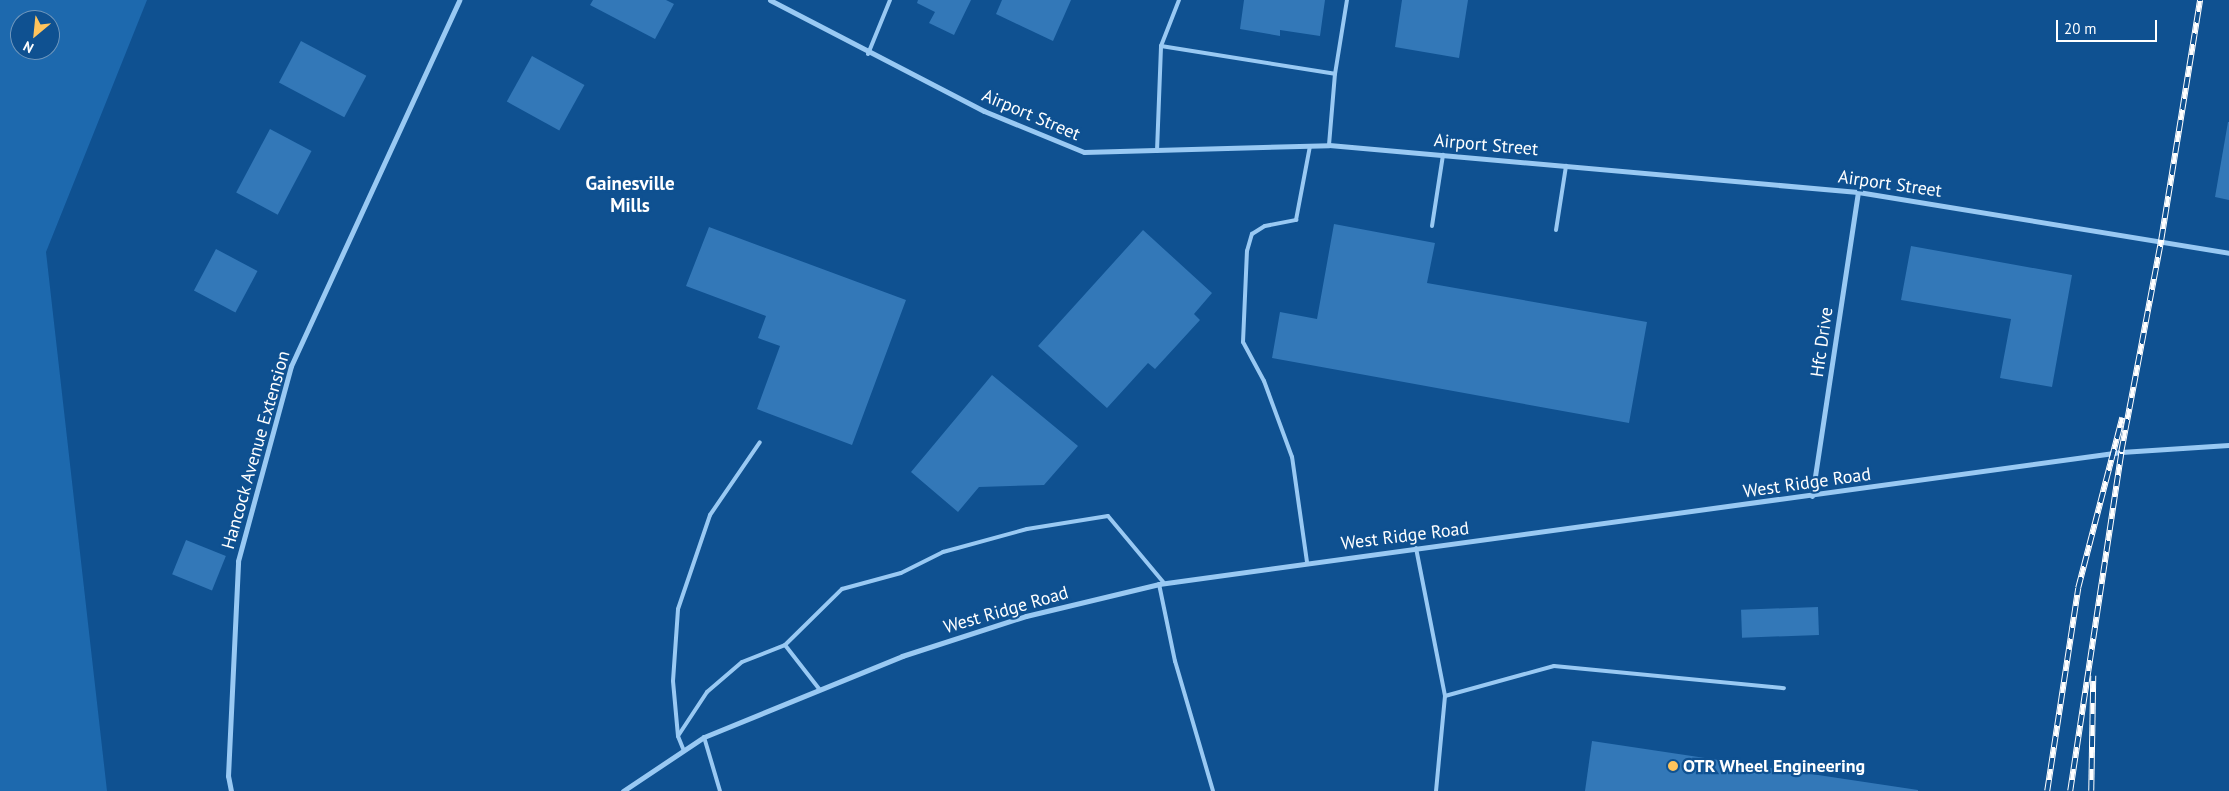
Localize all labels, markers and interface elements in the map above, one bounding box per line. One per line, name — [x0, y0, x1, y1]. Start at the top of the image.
north arrow — [10, 10, 60, 60]
scale bar — [2059, 10, 2160, 42]
text: 20 m — [2064, 19, 2097, 38]
text: N — [20, 37, 37, 57]
street label: Airport Street — [979, 85, 1083, 145]
street label: Airport Street — [1433, 130, 1539, 160]
street label: Airport Street — [1837, 166, 1943, 202]
district label: Gainesville Mills — [585, 173, 675, 217]
street label: Hfc Drive — [1806, 305, 1838, 379]
street label: Hancock Avenue Extension — [217, 348, 295, 552]
street label: West Ridge Road — [1742, 463, 1872, 503]
street label: West Ridge Road — [1340, 517, 1470, 555]
street label: West Ridge Road — [941, 582, 1071, 638]
place label: OTR Wheel Engineering — [1683, 755, 1866, 777]
marker: OTR Wheel Engineering — [1667, 760, 1679, 772]

